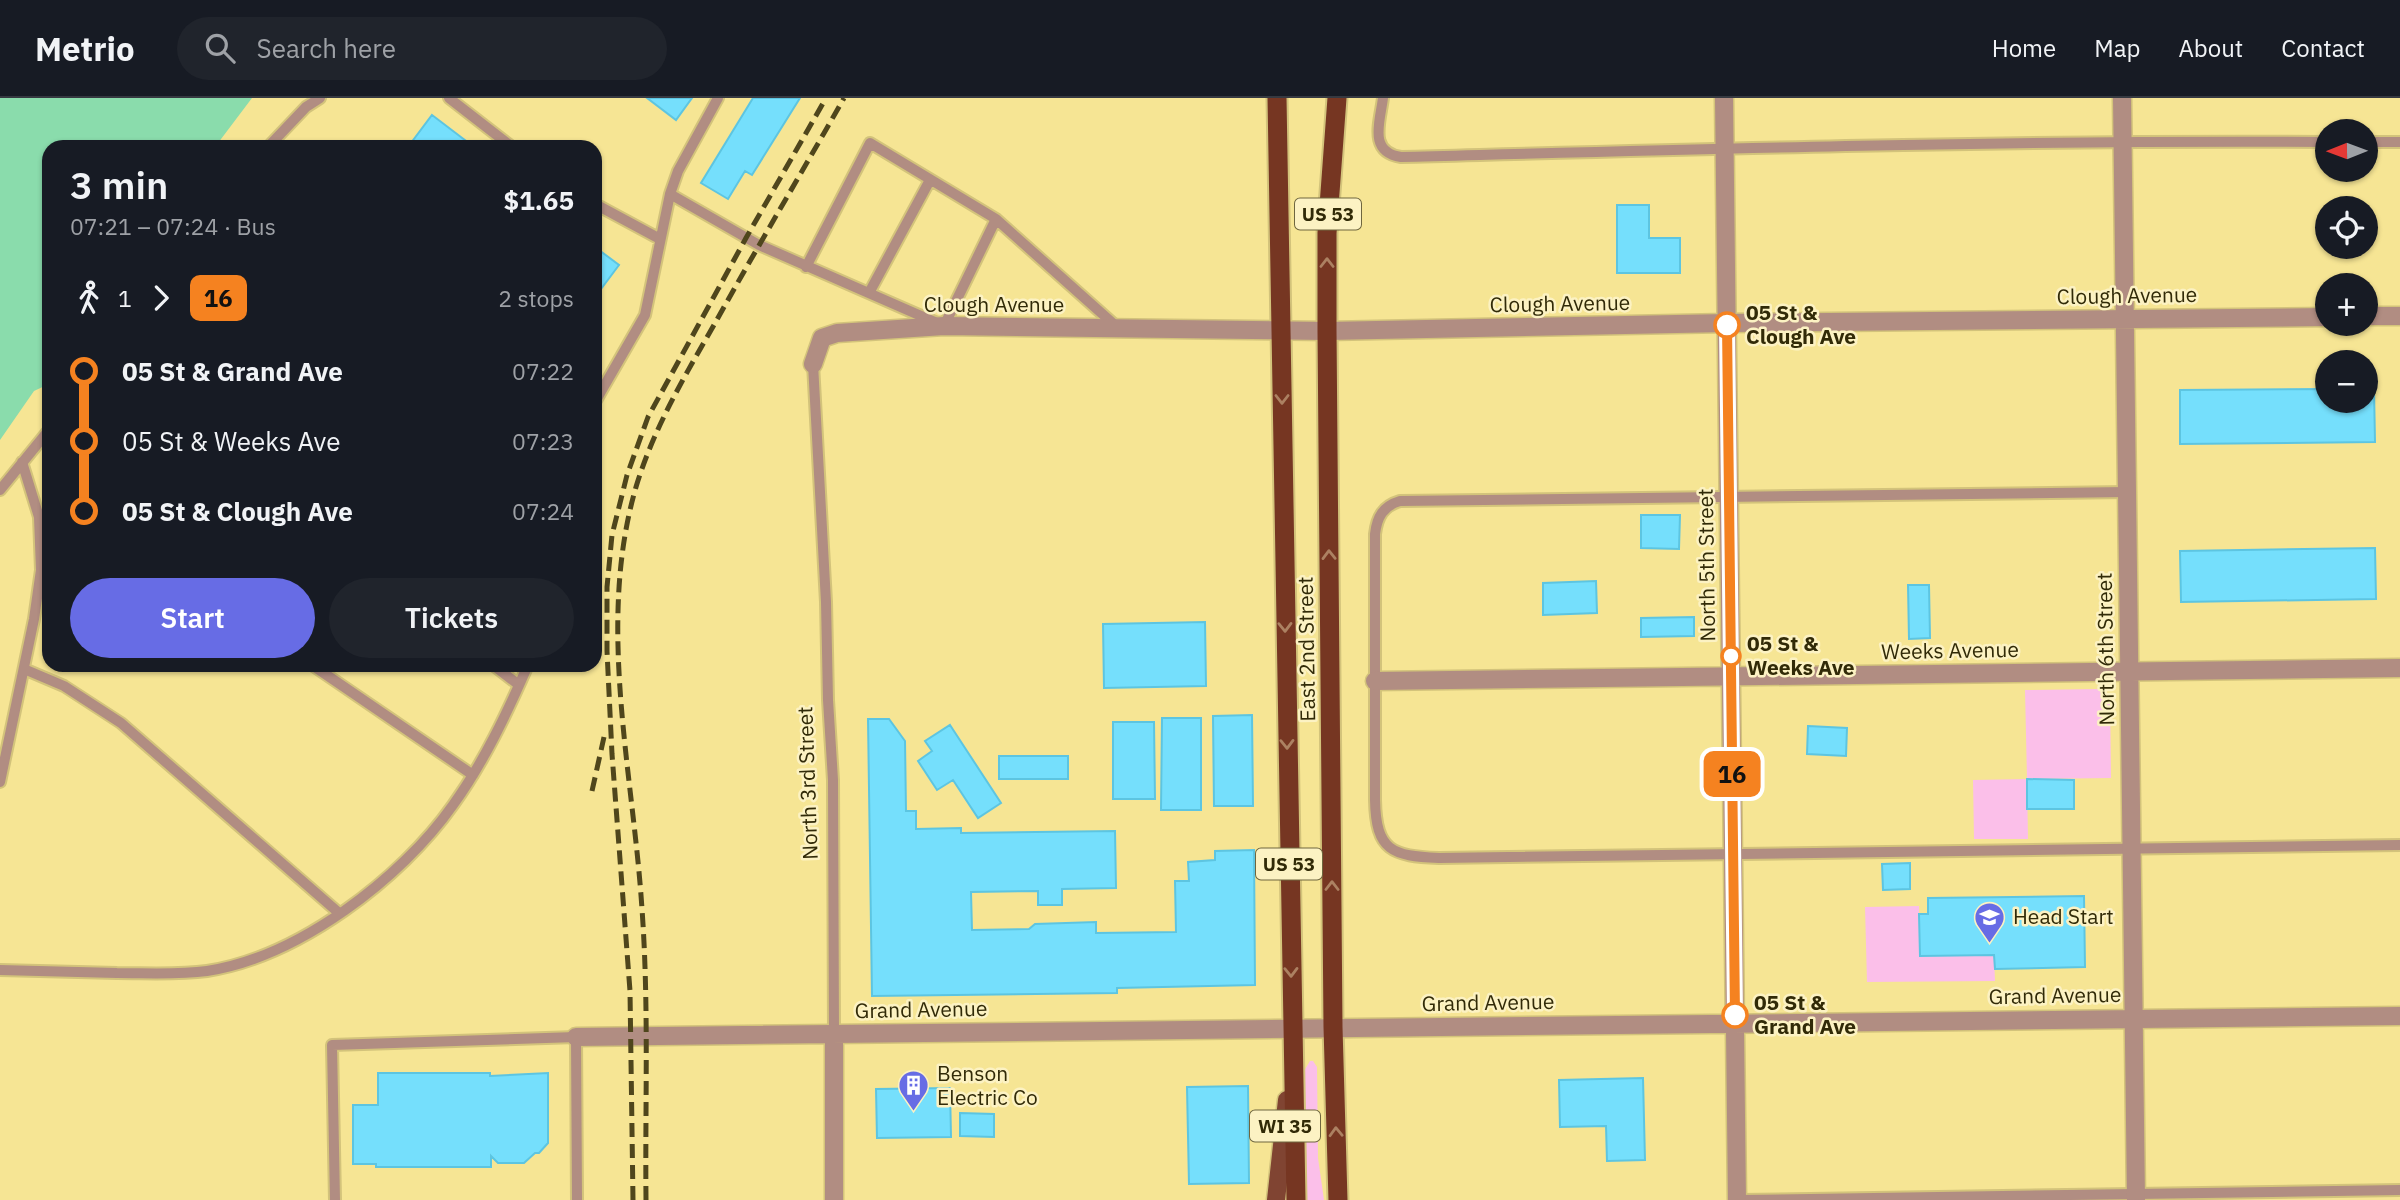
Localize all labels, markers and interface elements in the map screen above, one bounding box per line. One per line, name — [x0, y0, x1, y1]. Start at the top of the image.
search box — [177, 17, 667, 80]
text: Metrio — [35, 27, 135, 70]
icon: search — [201, 29, 239, 67]
text: Search here — [257, 31, 396, 65]
text: Home — [1992, 32, 2056, 64]
text: Map — [2094, 32, 2140, 64]
text: About — [2178, 32, 2243, 64]
text: Contact — [2281, 32, 2365, 64]
north arrow — [2315, 119, 2378, 182]
map controls — [2315, 119, 2378, 413]
text: 3 min — [70, 160, 168, 209]
text: $1.65 — [504, 183, 574, 217]
button: locate — [2315, 196, 2378, 259]
road number: US 53 — [1295, 198, 1361, 230]
text: 07:21 – 07:24 · Bus — [70, 211, 276, 241]
one-way arrow — [1319, 257, 1335, 268]
button: + — [2315, 273, 2378, 336]
icon: walk — [70, 279, 108, 317]
icon: forward — [142, 279, 180, 317]
street label: Clough Avenue — [2056, 280, 2197, 310]
text: 16 — [204, 282, 233, 314]
text: 1 — [118, 283, 132, 313]
text: 2 stops — [498, 283, 574, 313]
street label: Clough Avenue — [1489, 288, 1630, 318]
street label: Clough Avenue — [924, 290, 1064, 318]
place label: 05 St & Clough Ave — [1746, 298, 1856, 350]
marker: 05 St & Clough Ave — [1714, 312, 1740, 338]
button: − — [2315, 350, 2378, 413]
text: 05 St & Grand Ave — [122, 354, 343, 388]
text: 07:22 — [512, 356, 574, 386]
one-way arrow — [1274, 394, 1290, 405]
text: 05 St & Weeks Ave — [122, 424, 340, 458]
text: 07:23 — [512, 426, 574, 456]
street label: North 5th Street — [1691, 488, 1721, 642]
text: 05 St & Clough Ave — [122, 494, 353, 528]
text: 07:24 — [512, 496, 574, 526]
one-way arrow — [1321, 549, 1337, 560]
street label: North 6th Street — [2090, 572, 2120, 726]
street label: East 2nd Street — [1291, 576, 1321, 722]
button: Start — [70, 578, 315, 658]
button: Tickets — [329, 578, 574, 658]
one-way arrow — [1277, 622, 1293, 632]
place label: 05 St & Weeks Ave — [1747, 629, 1855, 681]
street label: Weeks Avenue — [1881, 635, 2019, 665]
marker: 05 St & Weeks Ave — [1721, 646, 1741, 666]
street label: North 3rd Street — [790, 706, 824, 860]
one-way arrow — [1279, 739, 1295, 750]
line badge: 16 — [1700, 751, 1764, 797]
text: 16 — [1718, 758, 1746, 790]
road number: US 53 — [1256, 848, 1322, 880]
one-way arrow — [1324, 880, 1340, 890]
school or university icon: Head Start — [1973, 900, 2007, 944]
place label: Head Start — [2013, 902, 2114, 930]
one-way arrow — [1283, 967, 1299, 977]
street label: Grand Avenue — [1988, 980, 2122, 1010]
street label: Grand Avenue — [1421, 987, 1555, 1017]
place label: 05 St & Grand Ave — [1754, 988, 1856, 1040]
street label: Grand Avenue — [854, 994, 988, 1024]
marker: 05 St & Grand Ave — [1722, 1002, 1748, 1028]
place label: Benson Electric Co — [937, 1059, 1038, 1111]
building icon: Benson Electric Co — [897, 1069, 931, 1113]
road number: WI 35 — [1250, 1110, 1320, 1142]
one-way arrow — [1328, 1126, 1344, 1137]

